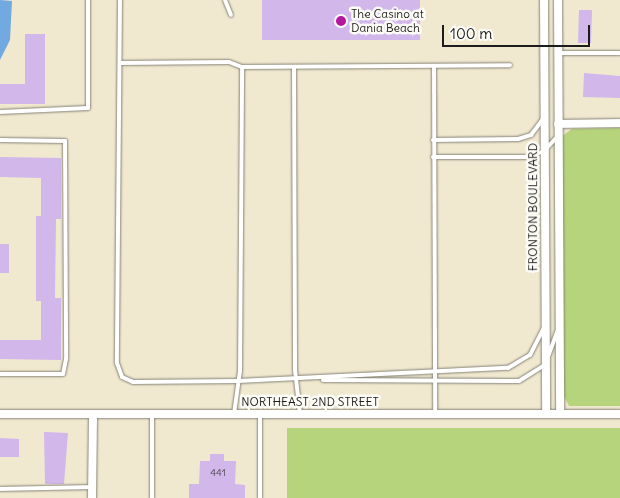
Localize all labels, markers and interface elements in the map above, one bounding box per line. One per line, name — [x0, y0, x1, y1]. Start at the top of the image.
place label: The Casino at Dania Beach — [351, 7, 424, 35]
marker: The Casino at Dania Beach — [335, 15, 347, 27]
scale bar — [445, 15, 592, 47]
text: 100 m — [450, 24, 492, 43]
street label: FRONTON BOULEVARD — [526, 143, 540, 271]
street label: NORTHEAST 2ND STREET — [241, 395, 379, 409]
house number: 441 — [210, 467, 226, 479]

